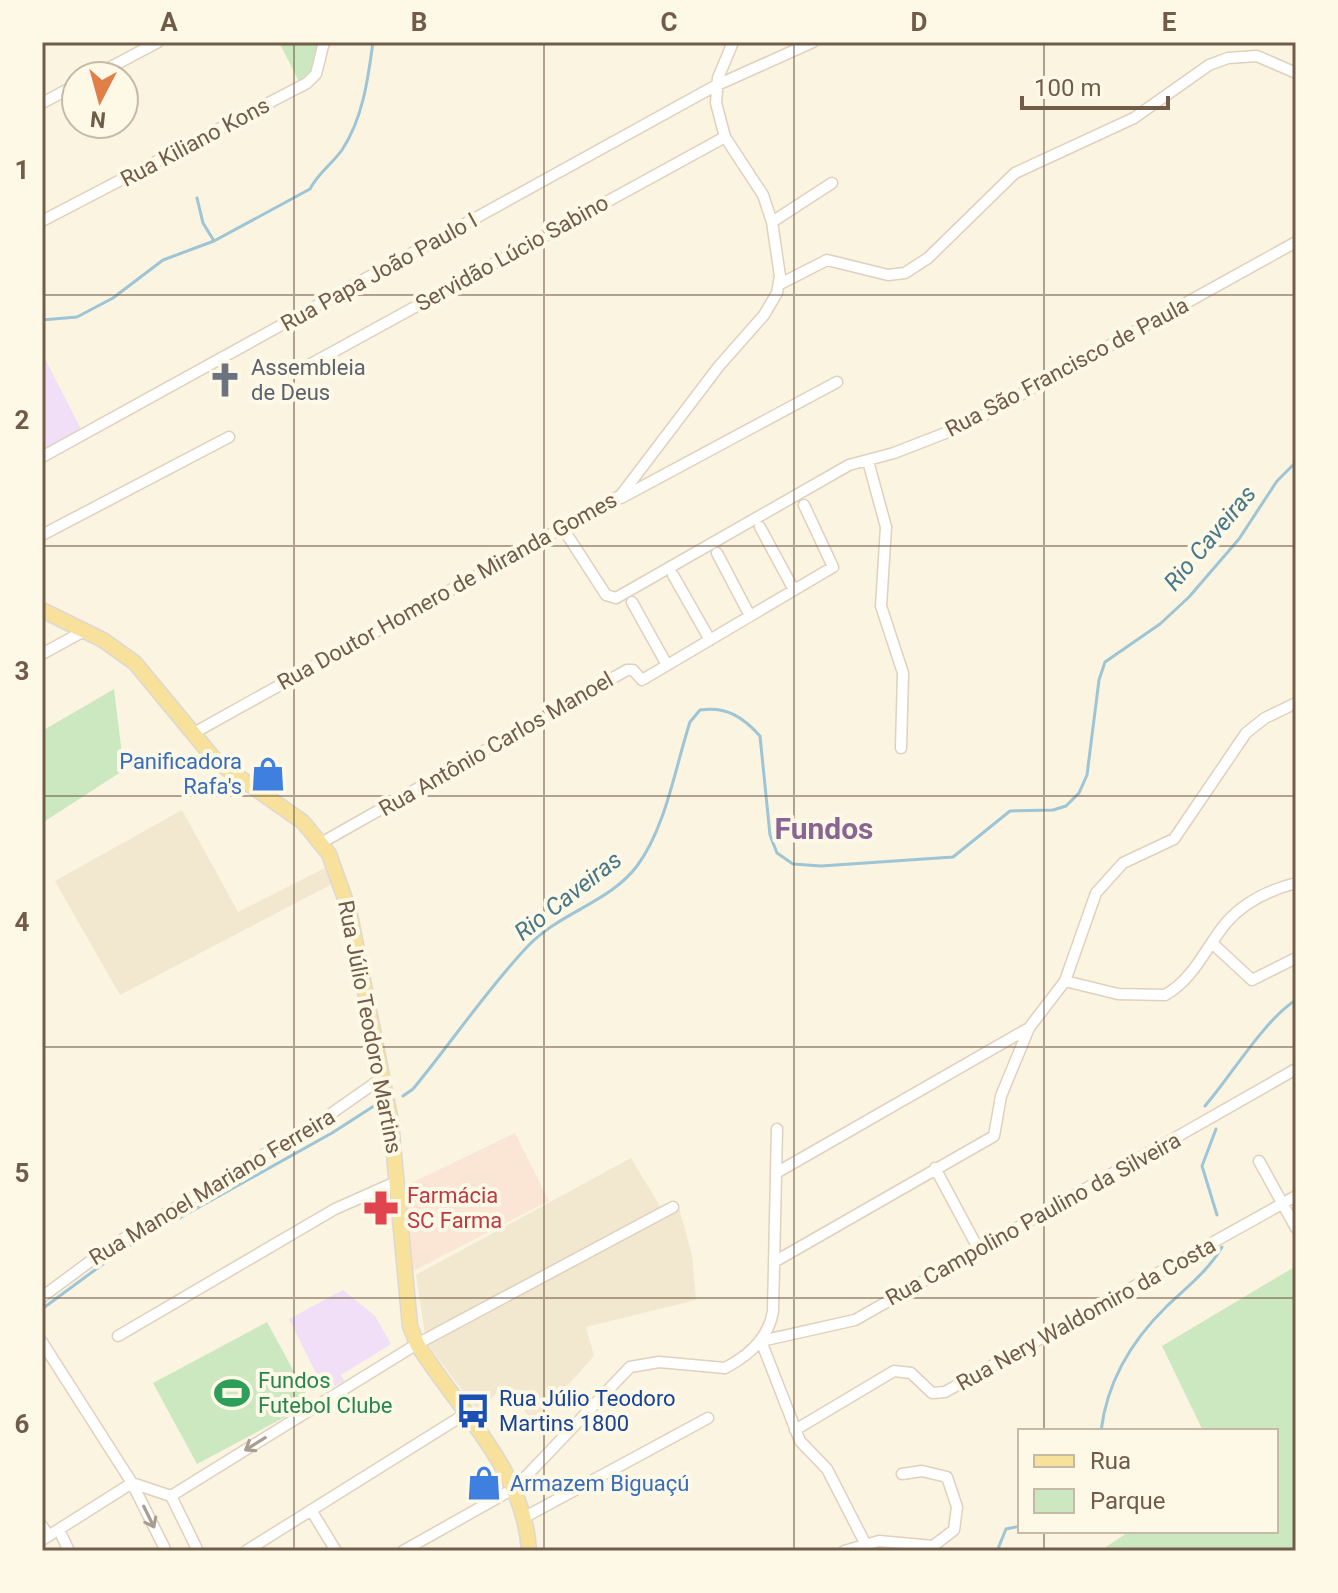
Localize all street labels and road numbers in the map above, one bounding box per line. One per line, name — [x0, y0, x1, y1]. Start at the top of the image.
street label: Rua Kiliano Kons — [116, 92, 274, 192]
street label: Servidão Lúcio Sabino — [411, 190, 613, 316]
street label: Rua Papa João Paulo I — [277, 208, 481, 336]
street label: Rua São Francisco de Paula — [941, 292, 1193, 442]
street label: Rua Doutor Homero de Miranda Gomes — [273, 487, 621, 695]
street label: Rua Antônio Carlos Manoel — [375, 667, 617, 821]
street label: Rua Júlio Teodoro Martins — [333, 898, 407, 1156]
street label: Rua Manoel Mariano Ferreira — [85, 1104, 339, 1270]
street label: Rua Campolino Paulino da Silveira — [881, 1127, 1185, 1311]
street label: Rua Nery Waldomiro da Costa — [952, 1232, 1220, 1396]

